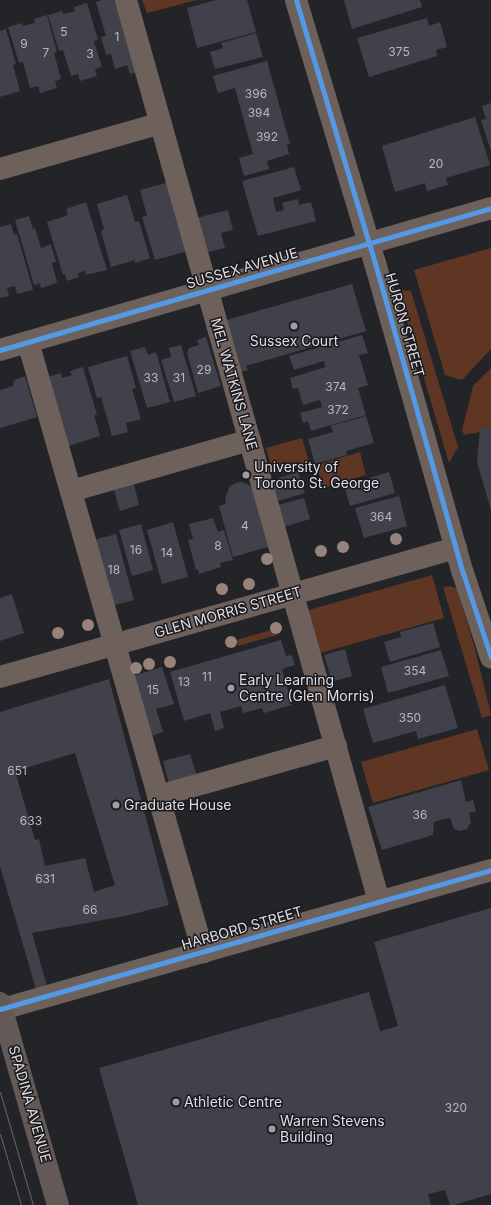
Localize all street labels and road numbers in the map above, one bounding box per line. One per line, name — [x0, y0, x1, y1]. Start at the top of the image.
street label: SUSSEX AVENUE — [184, 244, 300, 292]
street label: HURON STREET — [382, 271, 428, 379]
street label: MEL WATKINS LANE — [207, 316, 261, 452]
street label: GLEN MORRIS STREET — [153, 583, 303, 641]
street label: HARBORD STREET — [180, 903, 304, 953]
street label: SPADINA AVENUE — [5, 1044, 55, 1164]

